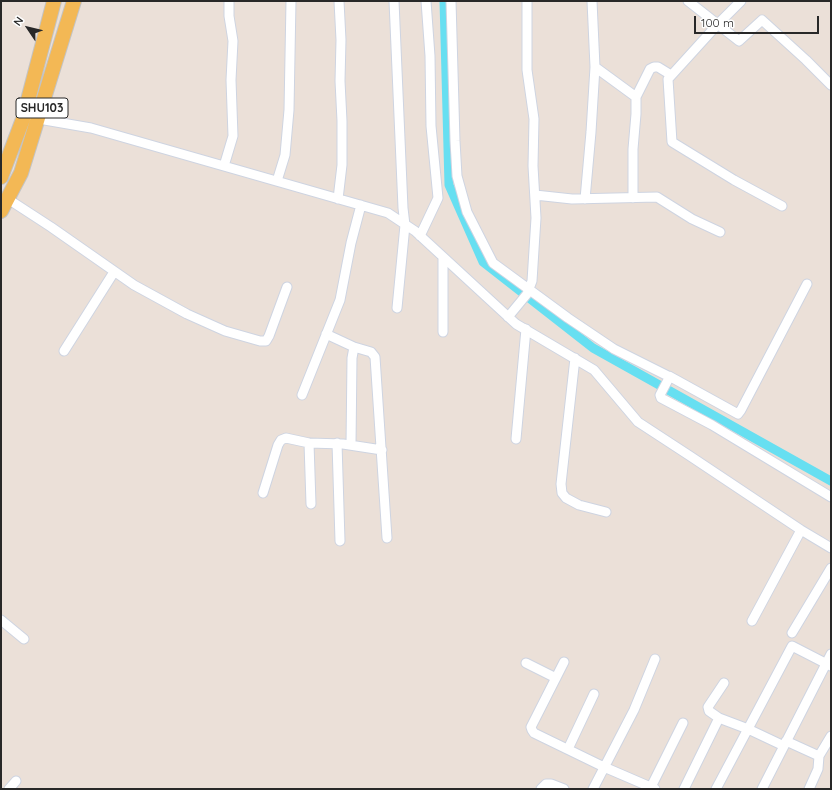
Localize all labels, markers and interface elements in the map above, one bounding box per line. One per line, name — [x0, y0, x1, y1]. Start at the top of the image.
north arrow — [8, 8, 48, 48]
scale bar — [696, 8, 821, 34]
text: N — [10, 14, 26, 28]
text: 100 m — [701, 15, 734, 30]
road number: SHU103 — [16, 98, 68, 118]

